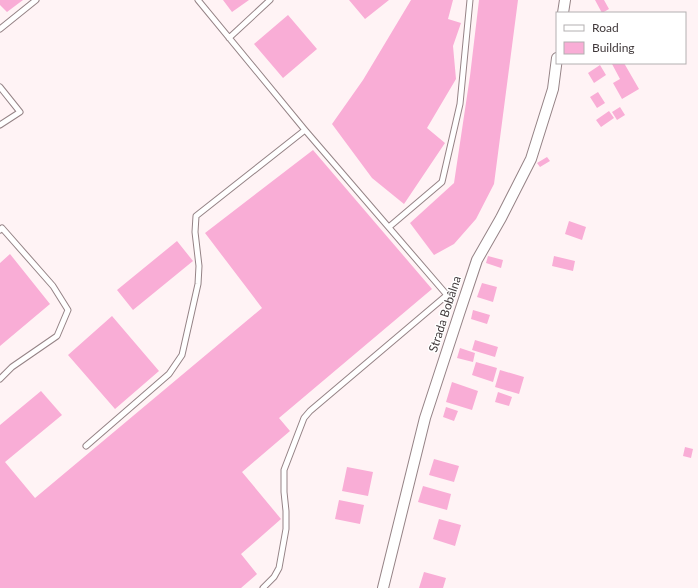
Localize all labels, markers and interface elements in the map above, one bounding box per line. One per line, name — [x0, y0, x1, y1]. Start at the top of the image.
legend — [556, 12, 686, 64]
text: Road — [592, 20, 619, 35]
text: Building — [592, 40, 635, 55]
street label: Strada Bobâlna — [425, 274, 464, 354]

